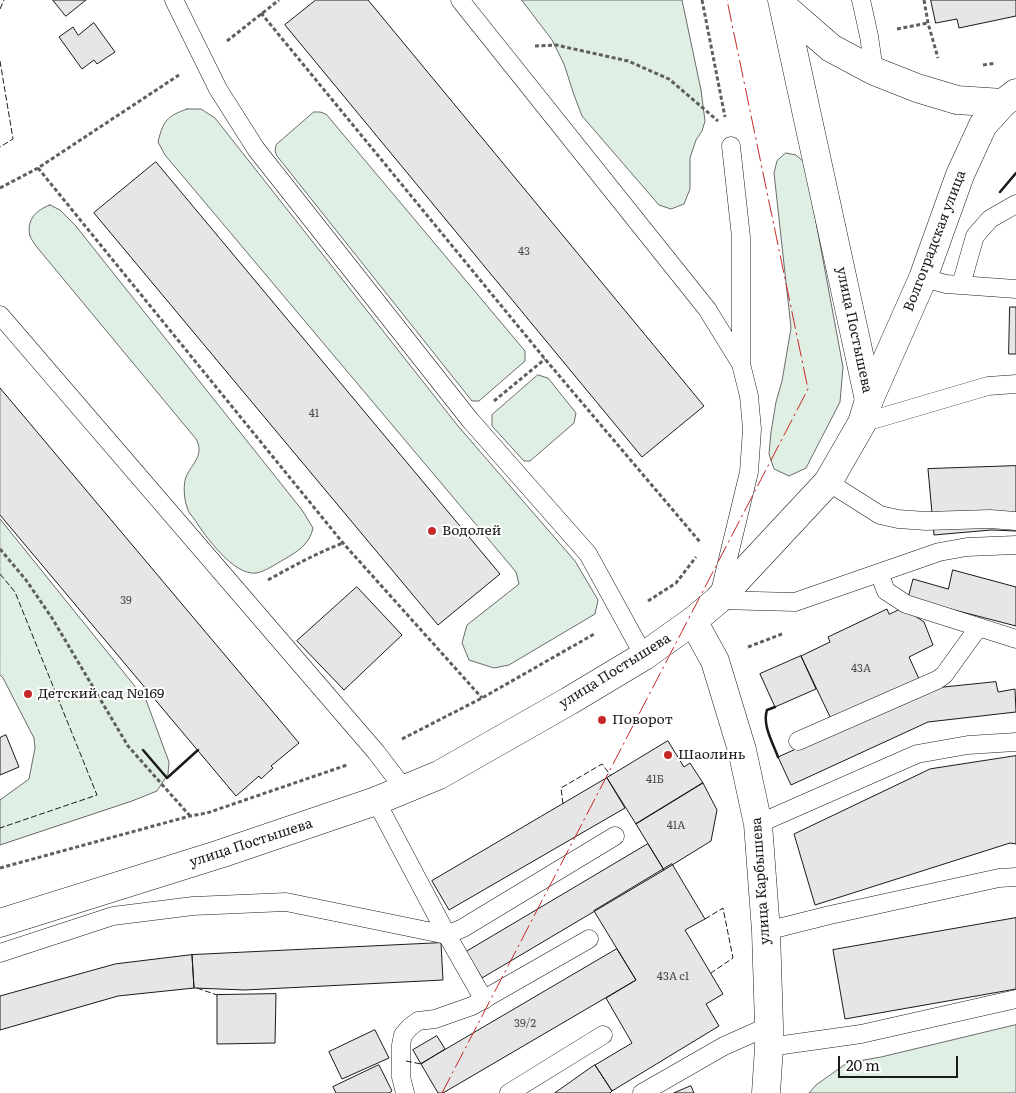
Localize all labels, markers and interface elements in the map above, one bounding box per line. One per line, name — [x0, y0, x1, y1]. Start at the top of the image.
street label: Волгоградская улица — [900, 168, 970, 314]
house number: 43 — [518, 245, 530, 259]
street label: улица Постышева — [832, 265, 876, 395]
house number: 41 — [309, 407, 319, 421]
place label: Водолей — [442, 523, 501, 539]
marker: Водолей — [426, 525, 438, 537]
house number: 39 — [120, 594, 132, 608]
street label: улица Постышева — [556, 630, 674, 712]
house number: 43А — [851, 662, 871, 676]
place label: Детский сад №169 — [38, 686, 164, 702]
marker: Детский сад №169 — [22, 688, 34, 700]
place label: Поворот — [612, 712, 673, 728]
marker: Поворот — [596, 714, 608, 726]
place label: Шаолинь — [678, 747, 745, 763]
marker: Шаолинь — [662, 749, 674, 761]
house number: 41Б — [646, 773, 664, 787]
street label: улица Постышева — [187, 815, 315, 871]
street label: улица Карбышева — [748, 817, 774, 945]
house number: 41А — [667, 819, 685, 833]
house number: 43А с1 — [657, 970, 689, 984]
house number: 39/2 — [514, 1017, 536, 1031]
scale bar — [841, 1046, 961, 1078]
text: 20 m — [846, 1053, 880, 1076]

